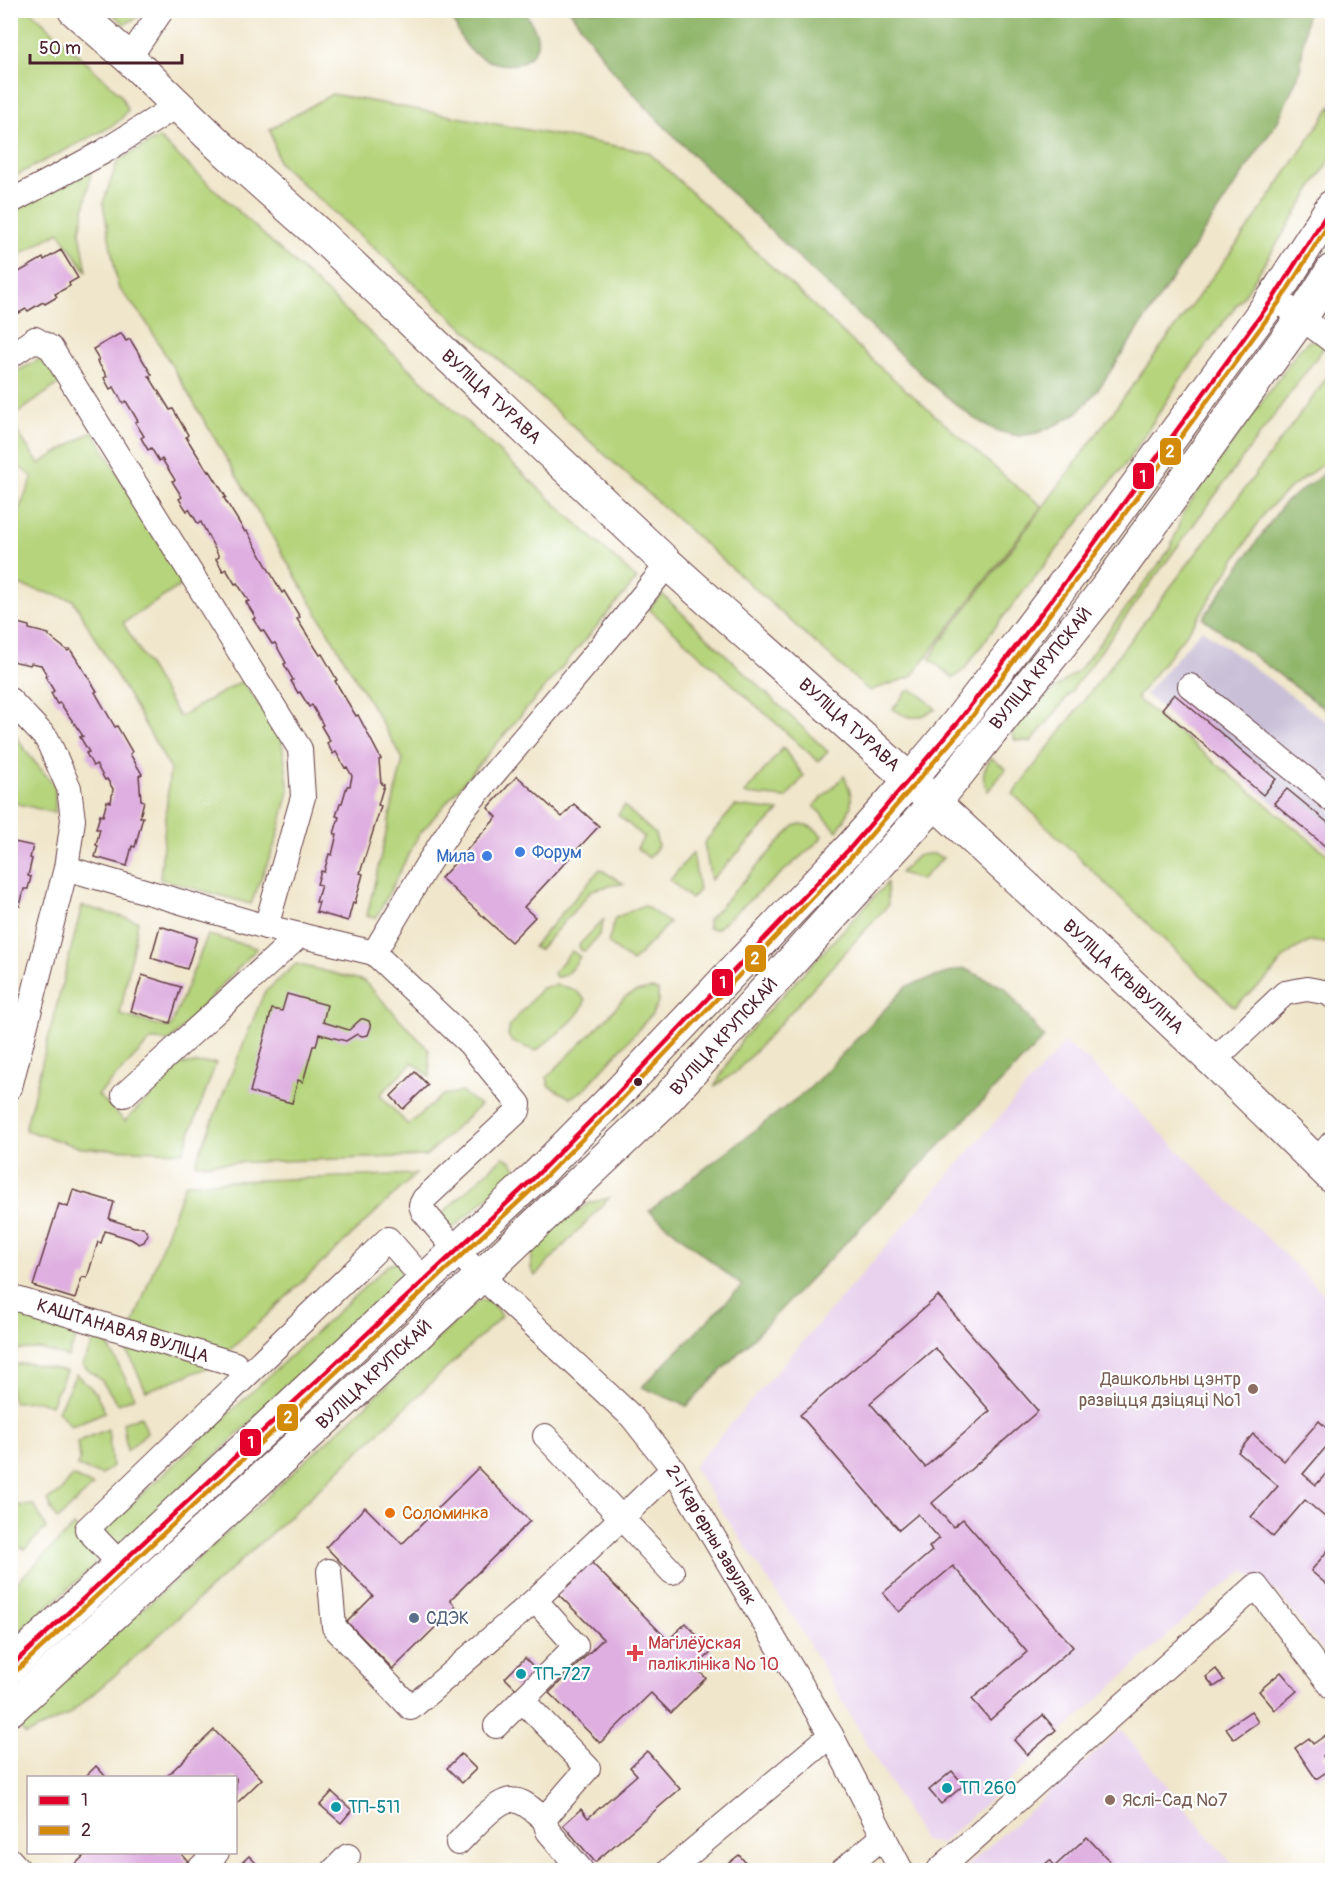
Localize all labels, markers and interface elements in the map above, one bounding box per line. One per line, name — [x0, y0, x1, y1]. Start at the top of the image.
scale bar — [30, 27, 182, 65]
text: 50 m — [39, 37, 81, 60]
street label: ВУЛІЦА ТУРАВА — [436, 345, 546, 449]
line badge: 2 — [1159, 437, 1182, 466]
text: 2 — [1166, 442, 1175, 462]
line badge: 1 — [1132, 462, 1155, 490]
text: 1 — [1140, 467, 1146, 487]
street label: ВУЛІЦА КРУПСКАЙ — [985, 603, 1097, 735]
street label: ВУЛІЦА ТУРАВА — [794, 673, 905, 777]
place label: Форум — [532, 841, 582, 864]
place label: Мила — [436, 845, 475, 868]
marker: Форум — [513, 845, 527, 859]
marker: Мила — [480, 849, 494, 863]
street label: ВУЛІЦА КРЫВУЛІНА — [1058, 915, 1189, 1039]
line badge: 2 — [744, 944, 767, 973]
text: 2 — [751, 949, 760, 969]
line badge: 1 — [711, 968, 734, 997]
street label: ВУЛІЦА КРУПСКАЙ — [665, 973, 783, 1100]
text: 1 — [720, 973, 726, 993]
unlabelled marker — [632, 1076, 644, 1088]
street label: КАШТАНАВАЯ ВУЛІЦА — [34, 1294, 212, 1368]
street label: ВУЛІЦА КРУПСКАЙ — [311, 1315, 437, 1435]
place label: Дашкольны цэнтр развіцця дзіцяці №1 — [1079, 1368, 1241, 1412]
marker: Дашкольны цэнтр развіцця дзіцяці №1 — [1246, 1382, 1260, 1396]
line badge: 2 — [276, 1403, 299, 1432]
text: 2 — [284, 1408, 293, 1428]
line badge: 1 — [239, 1428, 262, 1457]
text: 1 — [248, 1433, 254, 1453]
street label: 2-і Карʼерны завулак — [660, 1461, 762, 1609]
place label: Соломинка — [402, 1502, 488, 1525]
marker: Соломинка — [383, 1506, 397, 1520]
place label: СДЭК — [426, 1607, 469, 1630]
marker: СДЭК — [407, 1611, 421, 1625]
place label: Магілёўская паліклініка № 10 — [648, 1632, 779, 1676]
marker: Магілёўская паліклініка № 10 — [626, 1644, 644, 1662]
place label: ТП-727 — [533, 1663, 591, 1686]
marker: ТП-727 — [514, 1667, 528, 1681]
legend — [27, 1776, 237, 1854]
place label: ТП 260 — [959, 1777, 1017, 1800]
marker: ТП 260 — [940, 1781, 954, 1795]
text: 1 — [81, 1789, 88, 1812]
place label: Яслі-Сад №7 — [1122, 1789, 1228, 1812]
marker: Яслі-Сад №7 — [1103, 1793, 1117, 1807]
place label: ТП-511 — [348, 1796, 400, 1819]
marker: ТП-511 — [329, 1800, 343, 1814]
text: 2 — [81, 1819, 91, 1842]

